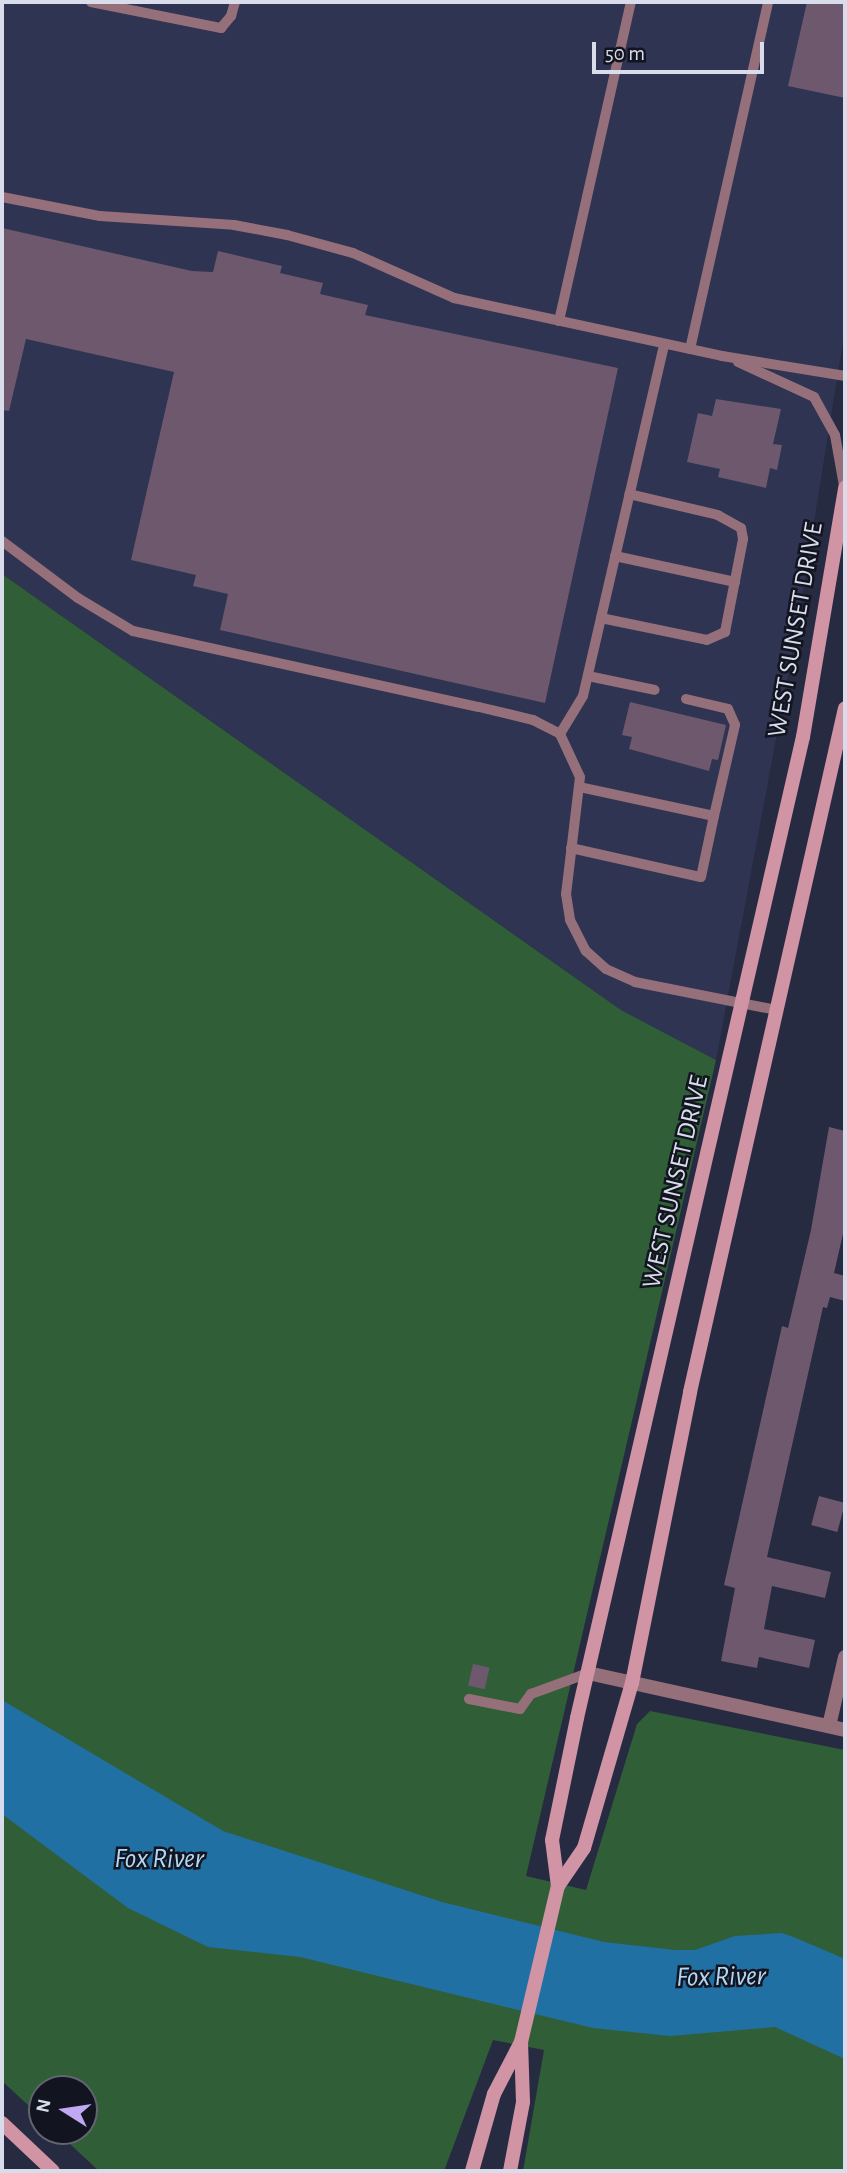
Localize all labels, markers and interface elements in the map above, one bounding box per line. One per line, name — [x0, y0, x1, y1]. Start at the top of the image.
scale bar — [595, 28, 766, 72]
text: 50 m — [605, 43, 645, 64]
street label: WEST SUNSET DRIVE — [762, 520, 830, 740]
street label: WEST SUNSET DRIVE — [636, 1072, 716, 1292]
water label: Fox River — [114, 1842, 204, 1876]
water label: Fox River — [676, 1959, 766, 1995]
north arrow — [28, 2075, 98, 2145]
text: N — [33, 2098, 55, 2114]

